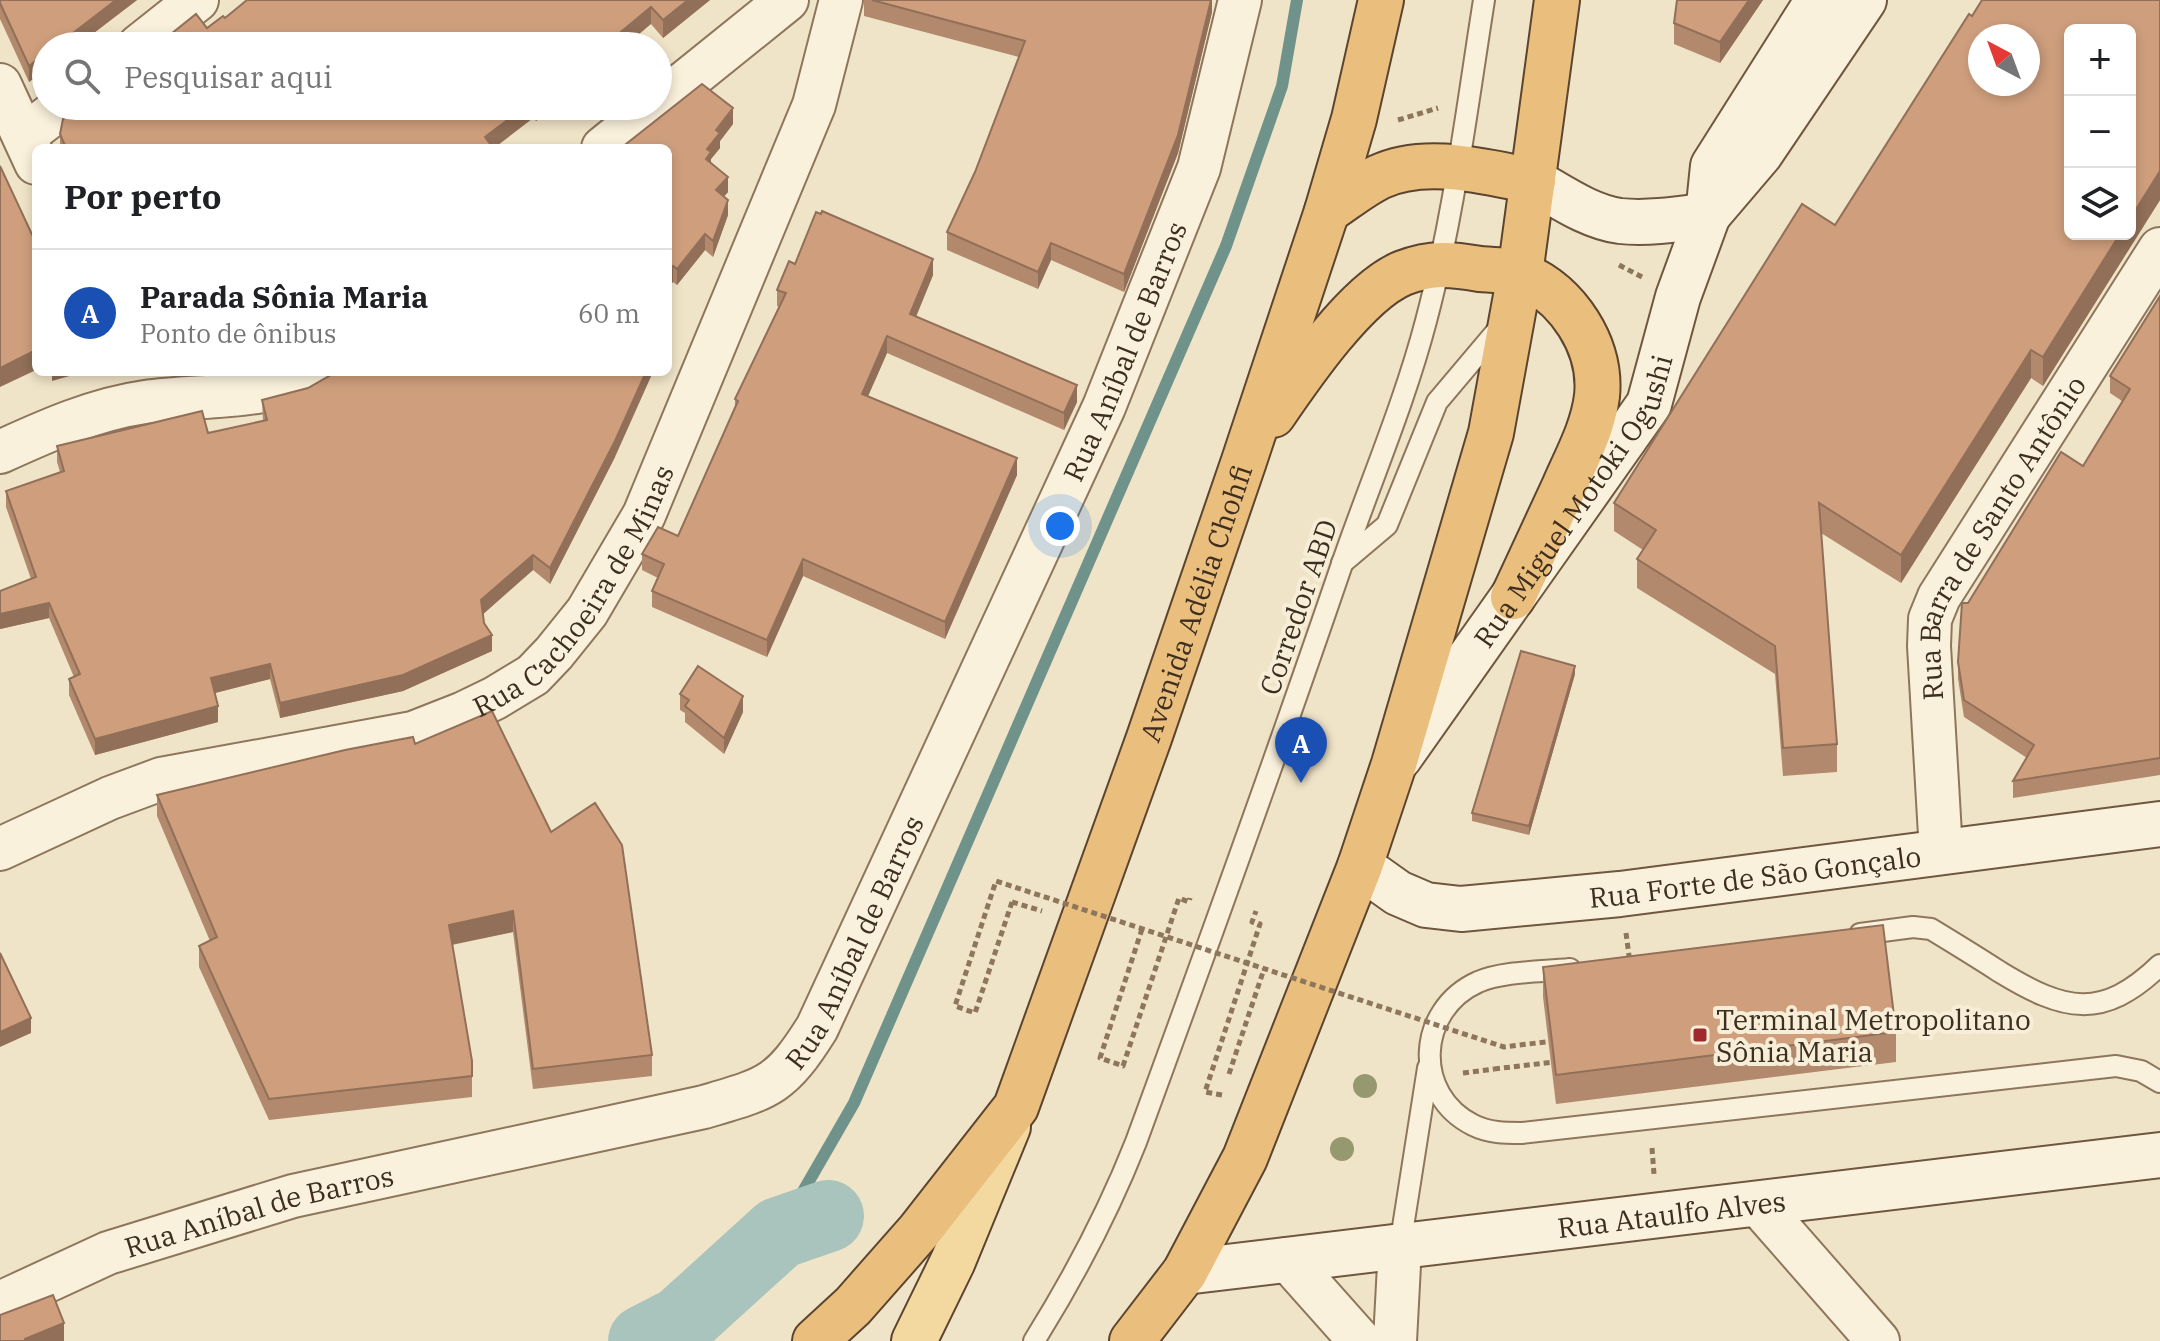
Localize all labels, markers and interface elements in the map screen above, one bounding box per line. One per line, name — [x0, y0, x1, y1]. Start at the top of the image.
north arrow — [1968, 24, 2040, 96]
map controls — [2064, 24, 2136, 240]
button: + — [2064, 24, 2136, 96]
search box — [32, 32, 672, 120]
icon: search — [60, 54, 104, 98]
text: Pesquisar aqui — [124, 57, 332, 96]
button: − — [2064, 96, 2136, 168]
button: layers — [2064, 168, 2136, 240]
text: Por perto — [64, 174, 221, 218]
street label: Rua Aníbal de Barros — [1054, 216, 1194, 487]
text: Parada Sônia Maria — [140, 277, 428, 316]
text: A — [81, 296, 99, 330]
text: 60 m — [578, 296, 640, 330]
text: Ponto de ônibus — [140, 316, 336, 350]
street label: Rua Miguel Motoki Ogushi — [1465, 350, 1680, 654]
street label: Rua Barra de Santo Antônio — [1910, 368, 2093, 701]
street label: Rua Cachoeira de Minas — [466, 459, 681, 725]
street label: Avenida Adélia Chohfi — [1131, 460, 1260, 746]
your location — [1040, 506, 1080, 546]
street label: Corredor ABD — [1251, 514, 1345, 700]
pin: A — [1275, 717, 1327, 783]
street label: Rua Aníbal de Barros — [776, 809, 931, 1077]
street label: Rua Forte de São Gonçalo — [1587, 837, 1923, 915]
place label: Terminal Metropolitano Sônia Maria — [1716, 1001, 2031, 1070]
marker: Terminal Metropolitano Sônia Maria — [1691, 1026, 1709, 1044]
street label: Rua Aníbal de Barros — [120, 1156, 397, 1265]
street label: Rua Ataulfo Alves — [1555, 1182, 1788, 1246]

